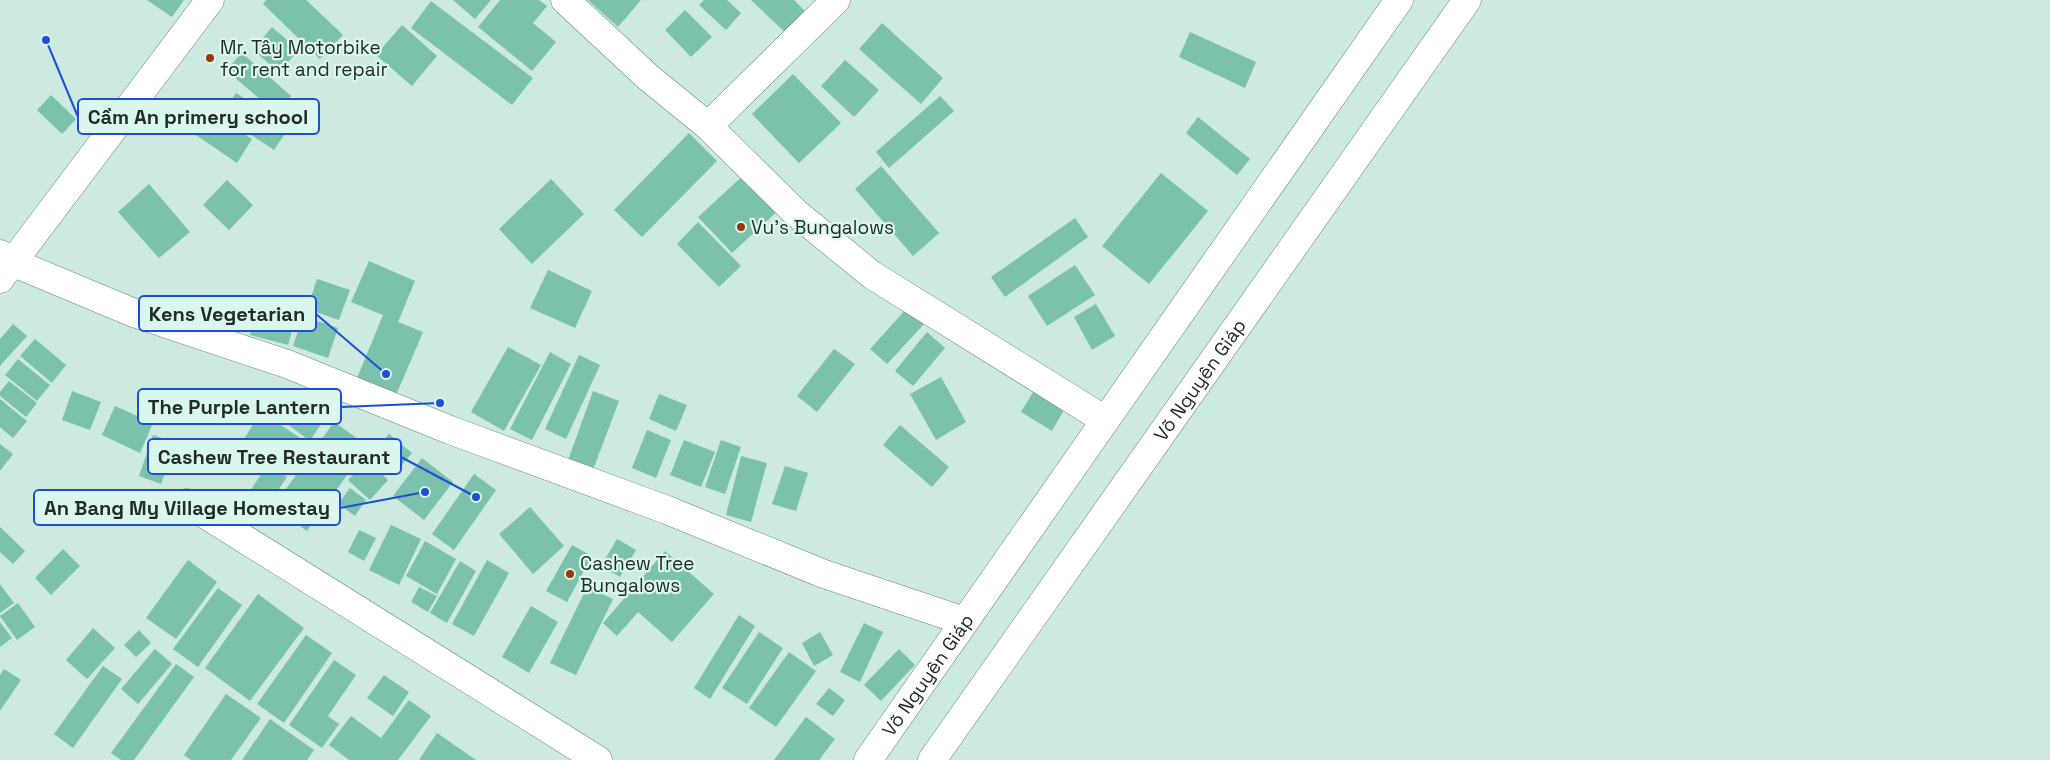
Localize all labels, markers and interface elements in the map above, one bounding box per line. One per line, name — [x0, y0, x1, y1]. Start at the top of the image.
place label: Mr. Tây Motorbike for rent and repair — [220, 35, 388, 82]
marker: Mr. Tây Motorbike for rent and repair — [204, 52, 216, 64]
callout: Cầm An primery school — [78, 99, 319, 134]
text: Cầm An primery school — [88, 104, 308, 130]
place label: Vu's Bungalows — [751, 215, 894, 240]
marker: Vu's Bungalows — [735, 221, 747, 233]
callout: Kens Vegetarian — [139, 296, 316, 331]
text: Kens Vegetarian — [149, 301, 305, 327]
street label: Võ Nguyên Giáp — [1148, 314, 1251, 446]
callout: The Purple Lantern — [138, 389, 341, 424]
text: The Purple Lantern — [148, 394, 330, 420]
callout: Cashew Tree Restaurant — [148, 439, 401, 474]
text: Cashew Tree Restaurant — [158, 444, 390, 470]
callout: An Bang My Village Homestay — [34, 490, 340, 525]
text: An Bang My Village Homestay — [44, 495, 330, 521]
place label: Cashew Tree Bungalows — [580, 551, 694, 598]
marker: Cashew Tree Bungalows — [564, 568, 576, 580]
street label: Võ Nguyên Giáp — [876, 609, 979, 741]

